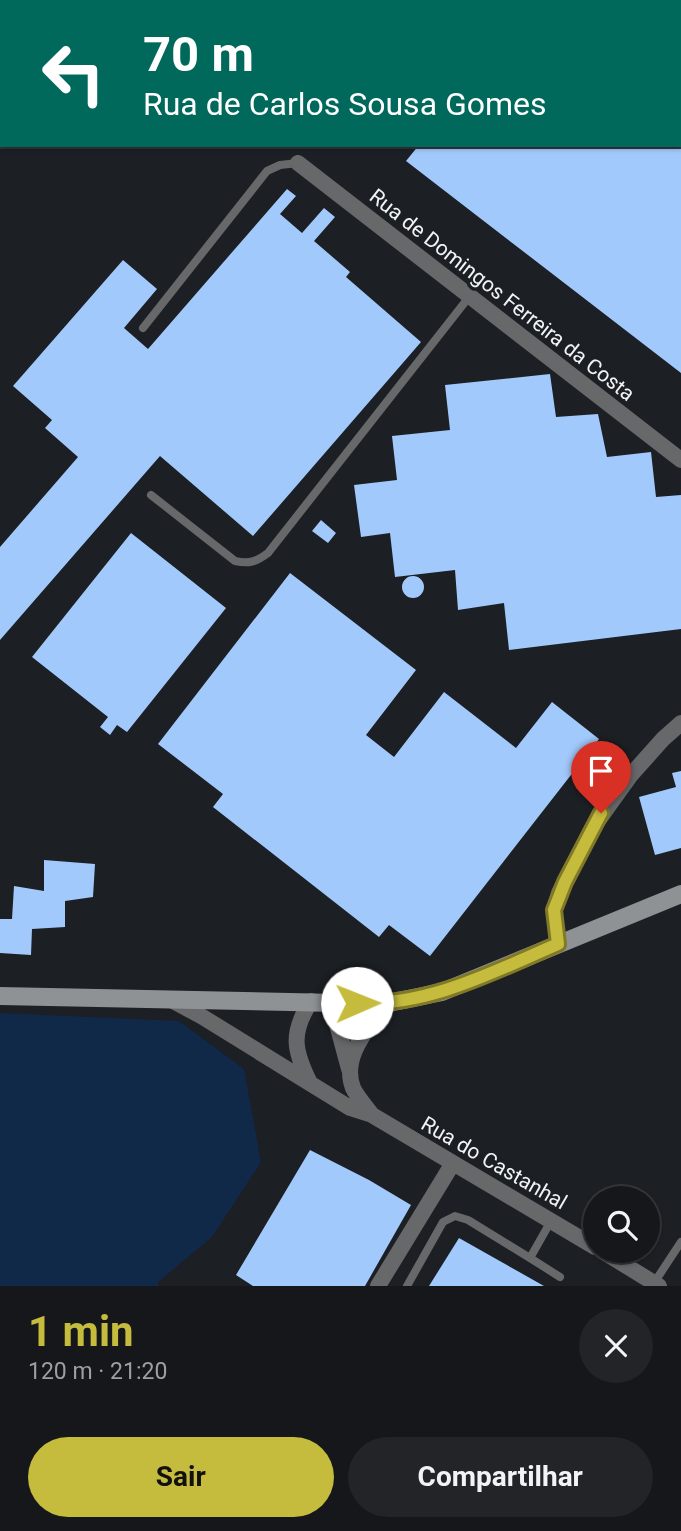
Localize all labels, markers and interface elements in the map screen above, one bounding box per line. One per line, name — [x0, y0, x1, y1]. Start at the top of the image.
text: 70 m — [143, 26, 254, 83]
icon: left — [28, 28, 119, 119]
text: Rua de Carlos Sousa Gomes — [143, 85, 547, 123]
street label: Rua de Domingos Ferreira da Costa — [365, 184, 639, 406]
pin — [571, 741, 631, 813]
icon: arrive — [582, 752, 620, 790]
position arrow — [320, 966, 394, 1040]
street label: Rua do Castanhal — [417, 1112, 571, 1214]
map controls — [583, 1186, 660, 1263]
button: search — [583, 1186, 660, 1263]
text: 1 min — [28, 1307, 134, 1356]
button: close — [579, 1309, 653, 1383]
text: 120 m · 21:20 — [28, 1358, 167, 1385]
button: Sair — [28, 1437, 334, 1517]
button: Compartilhar — [348, 1437, 653, 1517]

